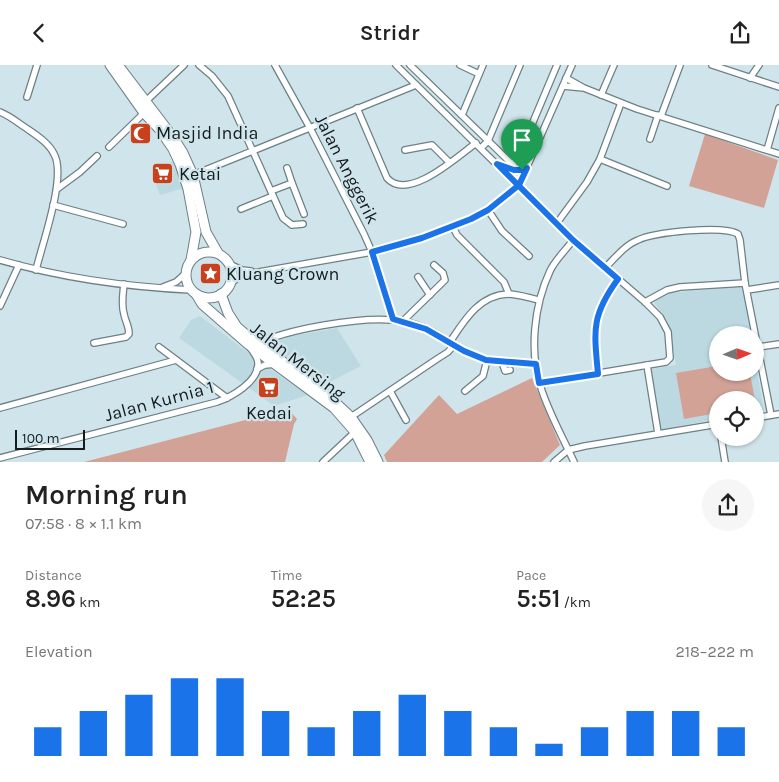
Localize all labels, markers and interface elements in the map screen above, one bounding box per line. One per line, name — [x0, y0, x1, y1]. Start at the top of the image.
icon: back — [25, 19, 53, 47]
icon: share — [726, 19, 754, 47]
text: Stridr — [360, 20, 419, 46]
street label: Jalan Anggerik — [310, 111, 384, 227]
pin — [501, 119, 543, 170]
mosque icon: Masjid India — [128, 121, 152, 145]
place label: Masjid India — [156, 122, 258, 144]
icon: arrive — [508, 126, 536, 154]
supermarket icon: Ketai — [151, 162, 175, 186]
place label: Ketai — [179, 163, 221, 185]
place icon: Kluang Crown — [198, 262, 222, 286]
place label: Kluang Crown — [226, 263, 339, 285]
street label: Jalan Mersing — [246, 317, 350, 405]
north arrow — [709, 326, 764, 381]
map controls — [709, 326, 764, 446]
street label: Jalan Kurnia 1 — [102, 376, 216, 426]
supermarket icon: Kedai — [257, 376, 281, 400]
button: locate — [709, 391, 764, 446]
place label: Kedai — [246, 402, 292, 424]
scale bar — [15, 427, 85, 450]
text: 100 m — [22, 430, 60, 447]
text: Morning run — [25, 478, 188, 511]
button: share — [702, 479, 754, 531]
text: 07:58 · 8 × 1.1 km — [25, 514, 142, 533]
text: Distance — [25, 567, 82, 584]
text: Time — [271, 567, 302, 584]
text: Pace — [516, 567, 546, 584]
text: 8.96 — [25, 584, 76, 613]
text: 52:25 — [271, 584, 336, 613]
text: 5:51 — [516, 584, 560, 613]
text: km — [76, 594, 100, 611]
text: /km — [560, 594, 591, 611]
text: Elevation — [25, 642, 93, 661]
text: 218–222 m — [675, 642, 754, 661]

